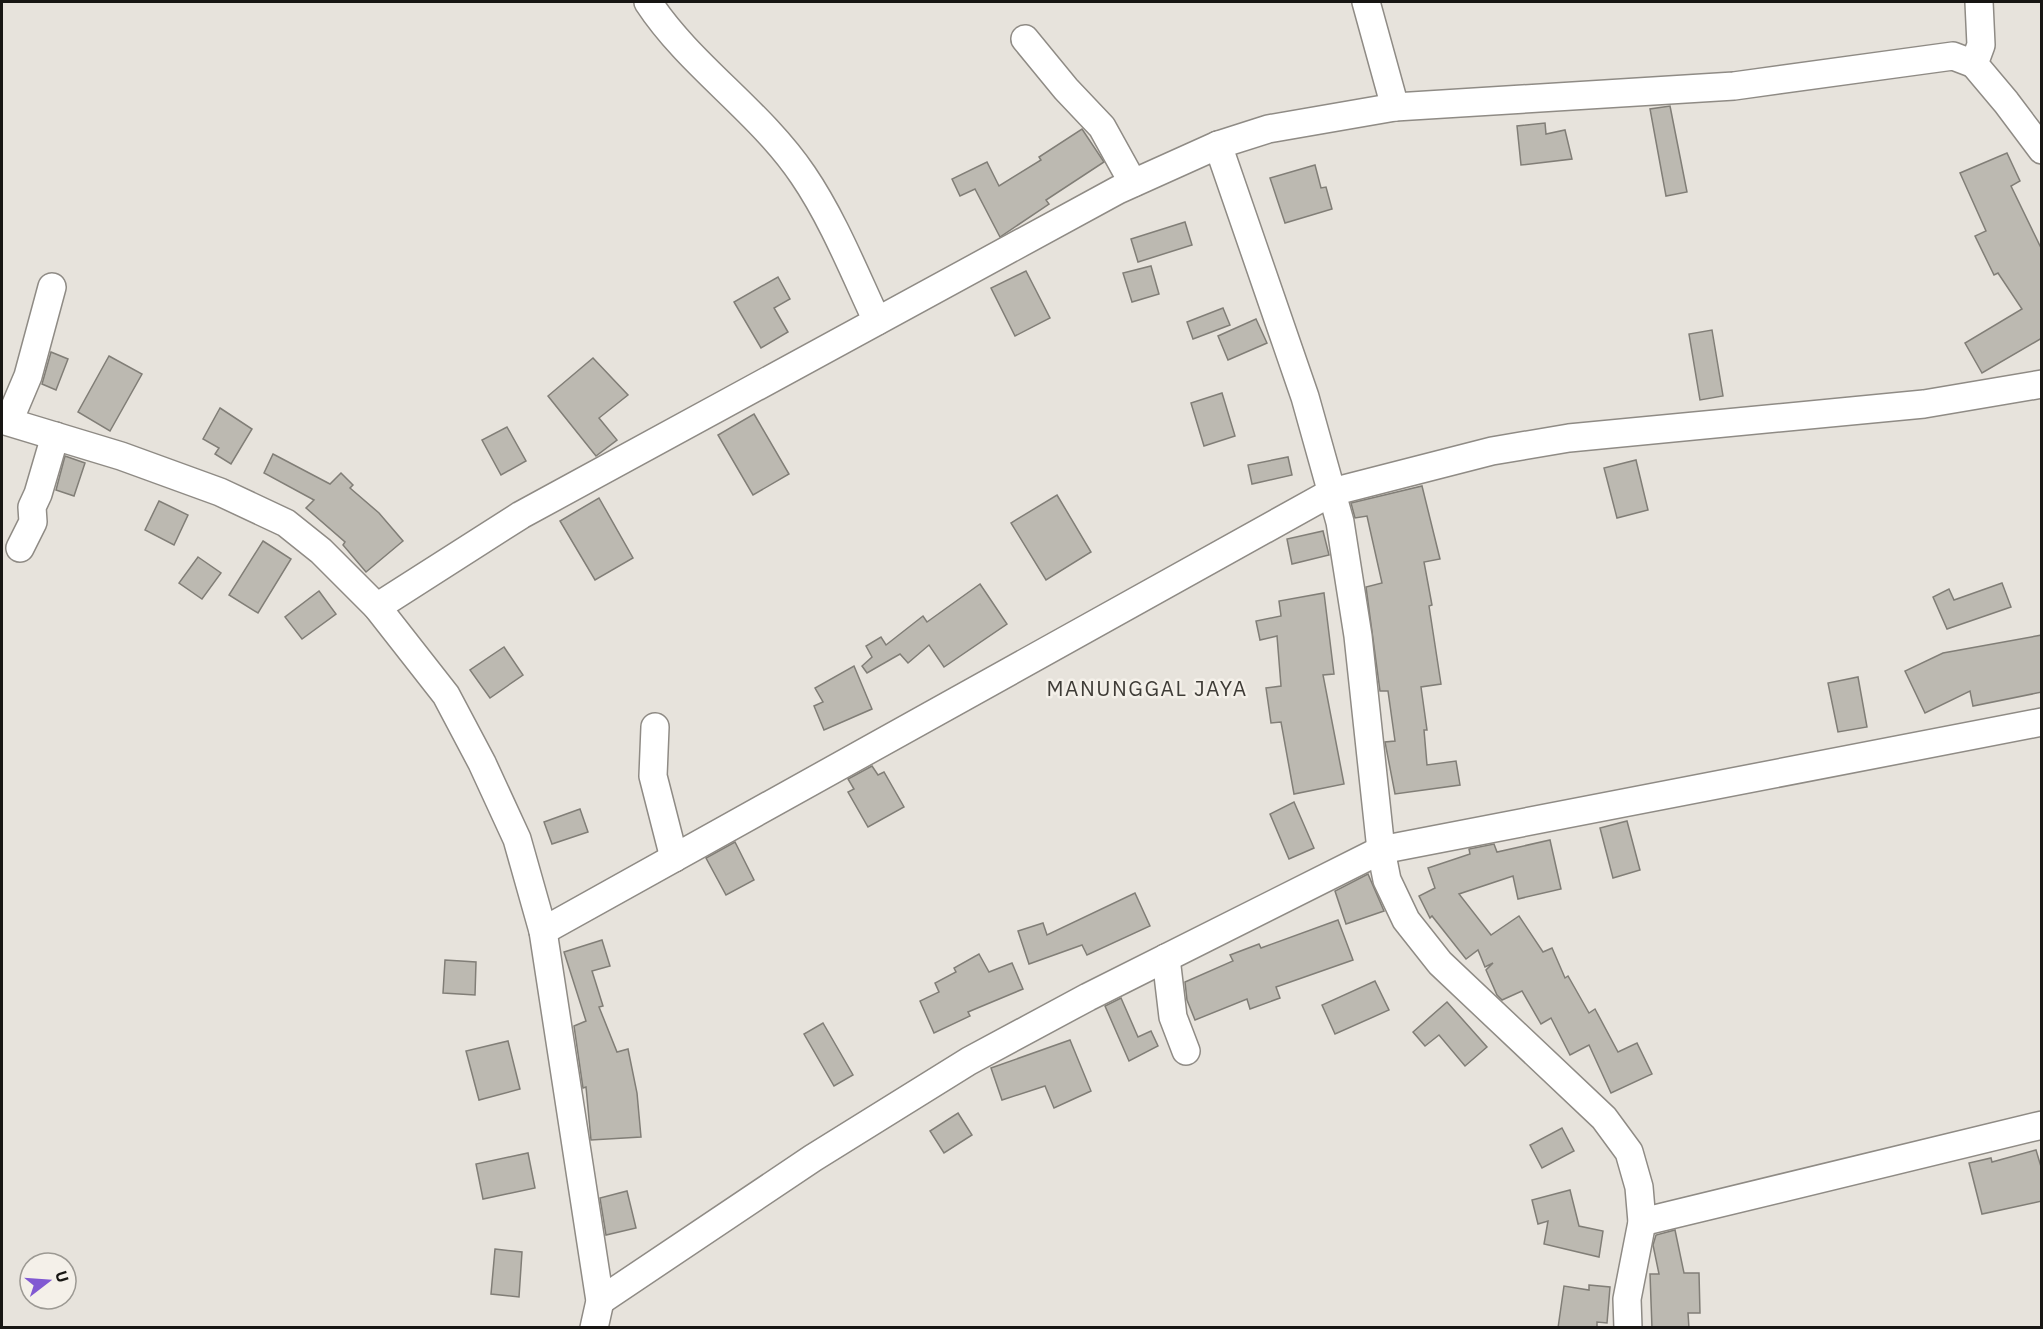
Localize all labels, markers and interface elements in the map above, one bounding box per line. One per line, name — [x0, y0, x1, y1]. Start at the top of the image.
district label: MANUNGGAL JAYA — [1046, 674, 1248, 702]
north arrow — [18, 1251, 78, 1311]
text: U — [51, 1268, 74, 1285]

